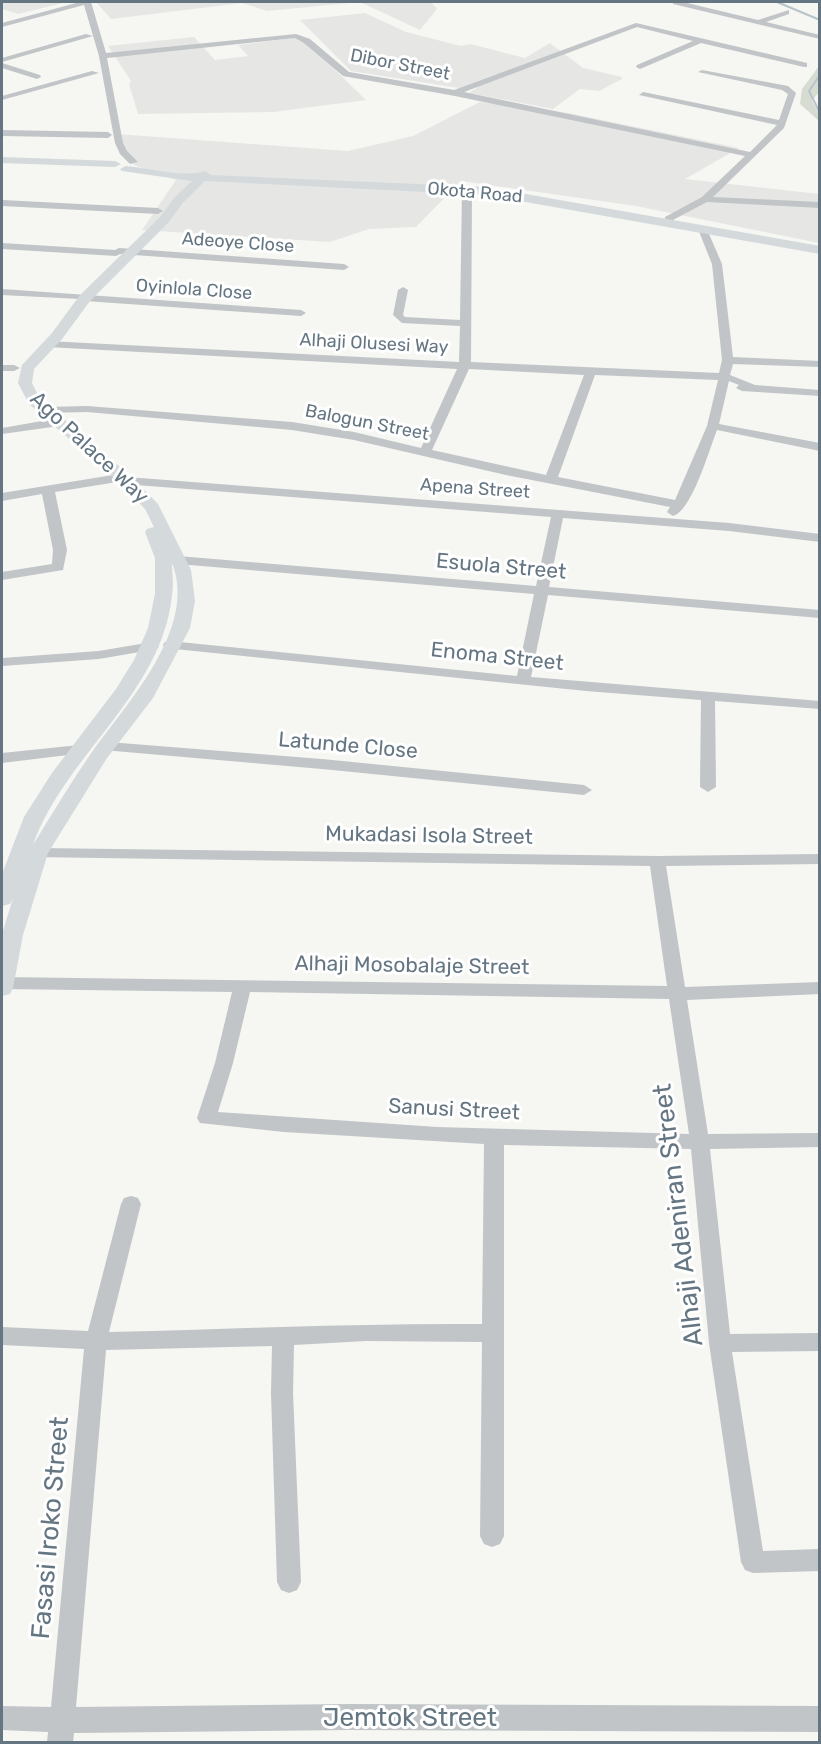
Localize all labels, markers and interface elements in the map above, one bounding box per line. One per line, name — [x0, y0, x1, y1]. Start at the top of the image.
street label: Dibor Street — [348, 45, 452, 85]
street label: Okota Road — [427, 178, 523, 208]
street label: Adeoye Close — [181, 228, 295, 258]
street label: Oyinlola Close — [135, 275, 253, 305]
street label: Alhaji Olusesi Way — [299, 329, 449, 359]
street label: Ago Palace Way — [24, 387, 154, 509]
street label: Balogun Street — [303, 400, 431, 446]
street label: Apena Street — [419, 474, 531, 504]
street label: Esuola Street — [435, 549, 567, 585]
street label: Enoma Street — [429, 637, 565, 677]
street label: Latunde Close — [277, 727, 419, 765]
street label: Mukadasi Isola Street — [325, 822, 533, 850]
street label: Alhaji Mosobalaje Street — [294, 951, 530, 981]
street label: Alhaji Adeniran Street — [647, 1082, 711, 1348]
street label: Sanusi Street — [388, 1094, 520, 1126]
street label: Fasasi Iroko Street — [26, 1415, 76, 1641]
street label: Jemtok Street — [323, 1702, 497, 1734]

